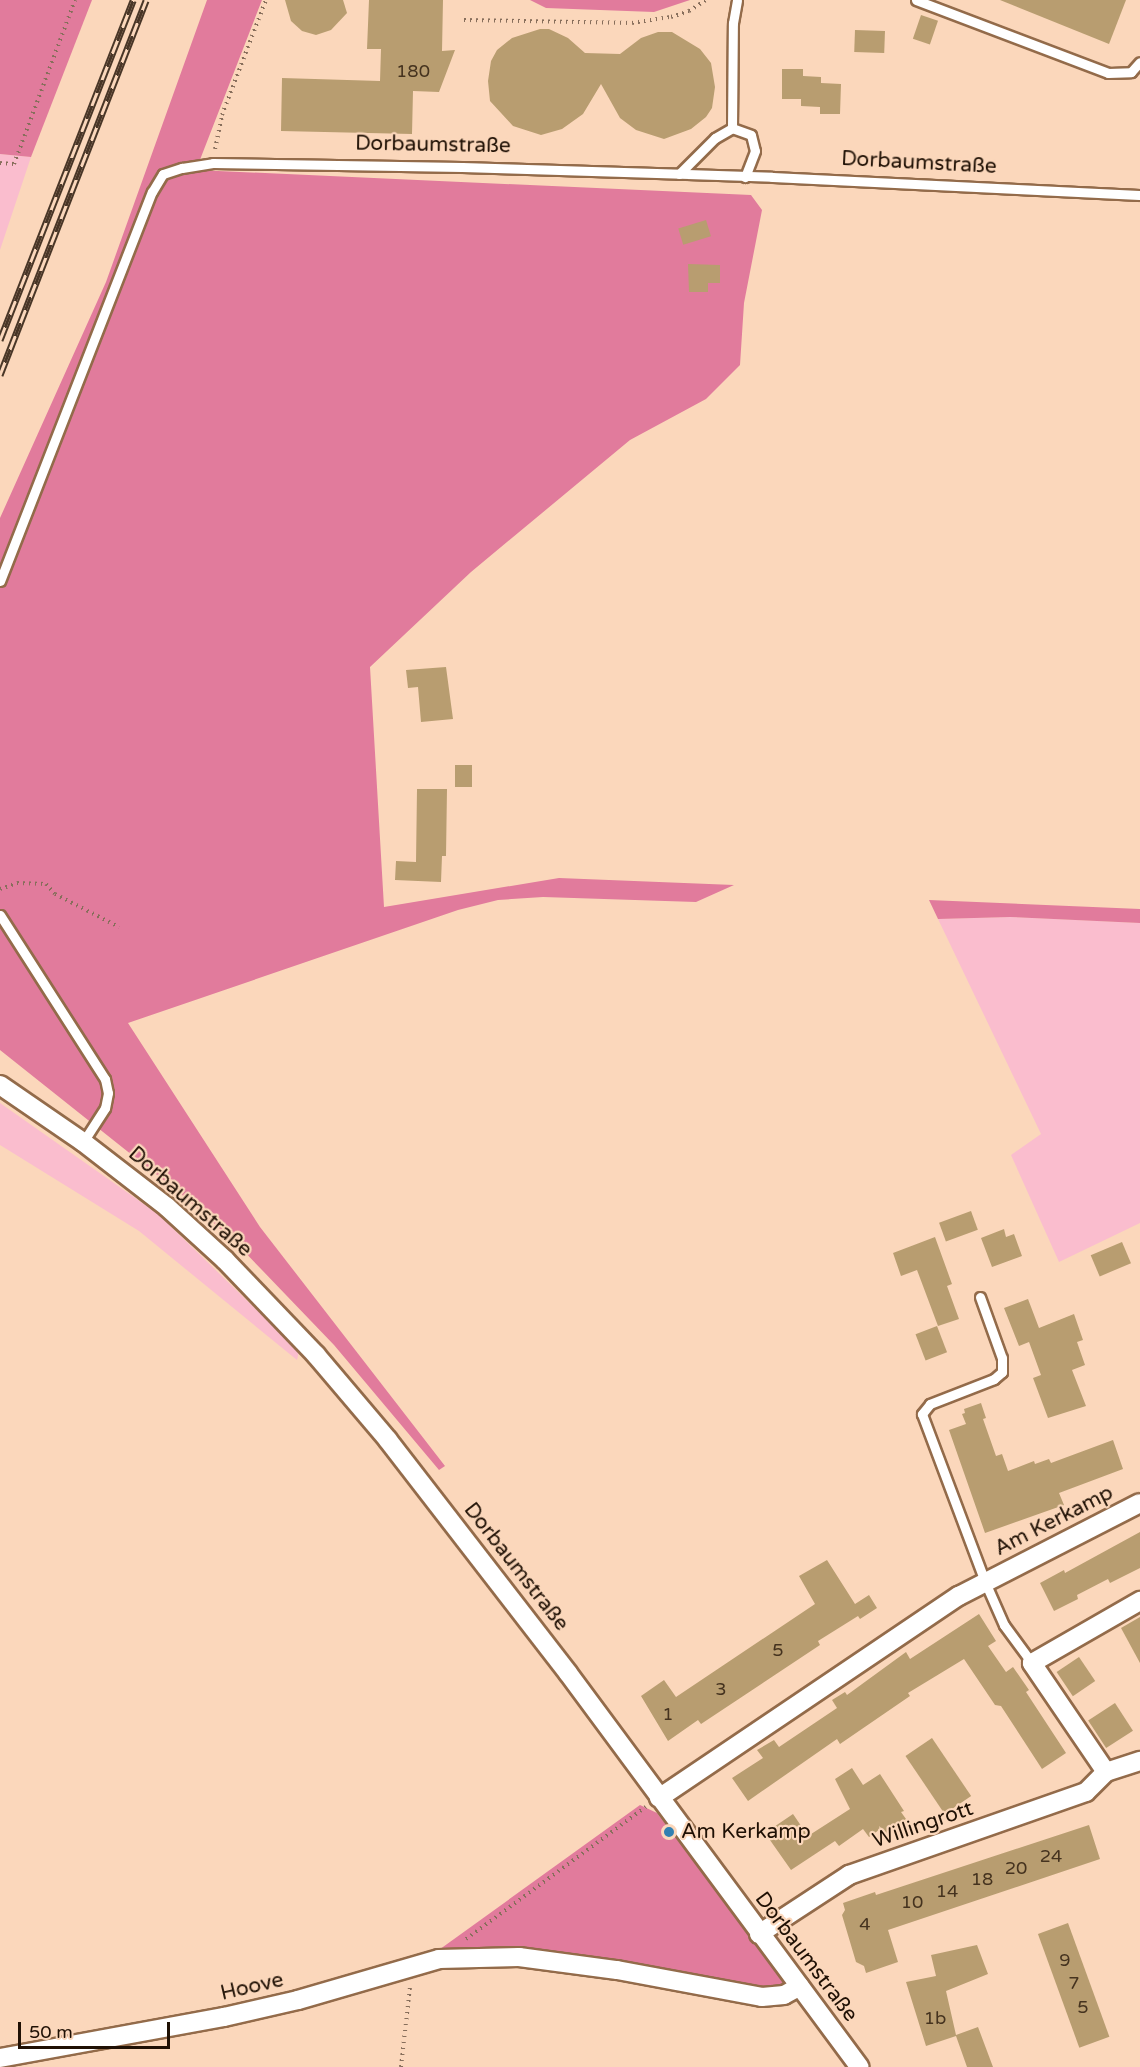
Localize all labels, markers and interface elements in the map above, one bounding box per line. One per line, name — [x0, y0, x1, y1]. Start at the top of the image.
house number: 180 — [396, 60, 430, 82]
street label: Dorbaumstraße — [355, 131, 511, 159]
street label: Dorbaumstraße — [841, 146, 997, 180]
street label: Dorbaumstraße — [123, 1141, 257, 1263]
street label: Am Kerkamp — [990, 1480, 1118, 1562]
street label: Dorbaumstraße — [458, 1498, 574, 1636]
house number: 5 — [772, 1639, 784, 1661]
house number: 3 — [715, 1678, 727, 1700]
house number: 1 — [662, 1703, 674, 1725]
street label: Willingrott — [870, 1796, 976, 1854]
place label: Am Kerkamp — [681, 1819, 811, 1845]
marker: Am Kerkamp — [662, 1825, 676, 1839]
house number: 24 — [1040, 1845, 1062, 1867]
house number: 20 — [1005, 1857, 1027, 1879]
house number: 18 — [971, 1868, 993, 1890]
house number: 14 — [936, 1880, 958, 1902]
street label: Dorbaumstraße — [749, 1887, 863, 2027]
house number: 10 — [901, 1891, 923, 1913]
house number: 4 — [859, 1913, 871, 1935]
house number: 9 — [1059, 1949, 1071, 1971]
street label: Hoove — [218, 1968, 286, 2006]
house number: 7 — [1068, 1972, 1080, 1994]
house number: 5 — [1077, 1996, 1089, 2018]
house number: 1b — [924, 2007, 946, 2029]
scale bar — [21, 2010, 172, 2048]
text: 50 m — [29, 2021, 73, 2043]

